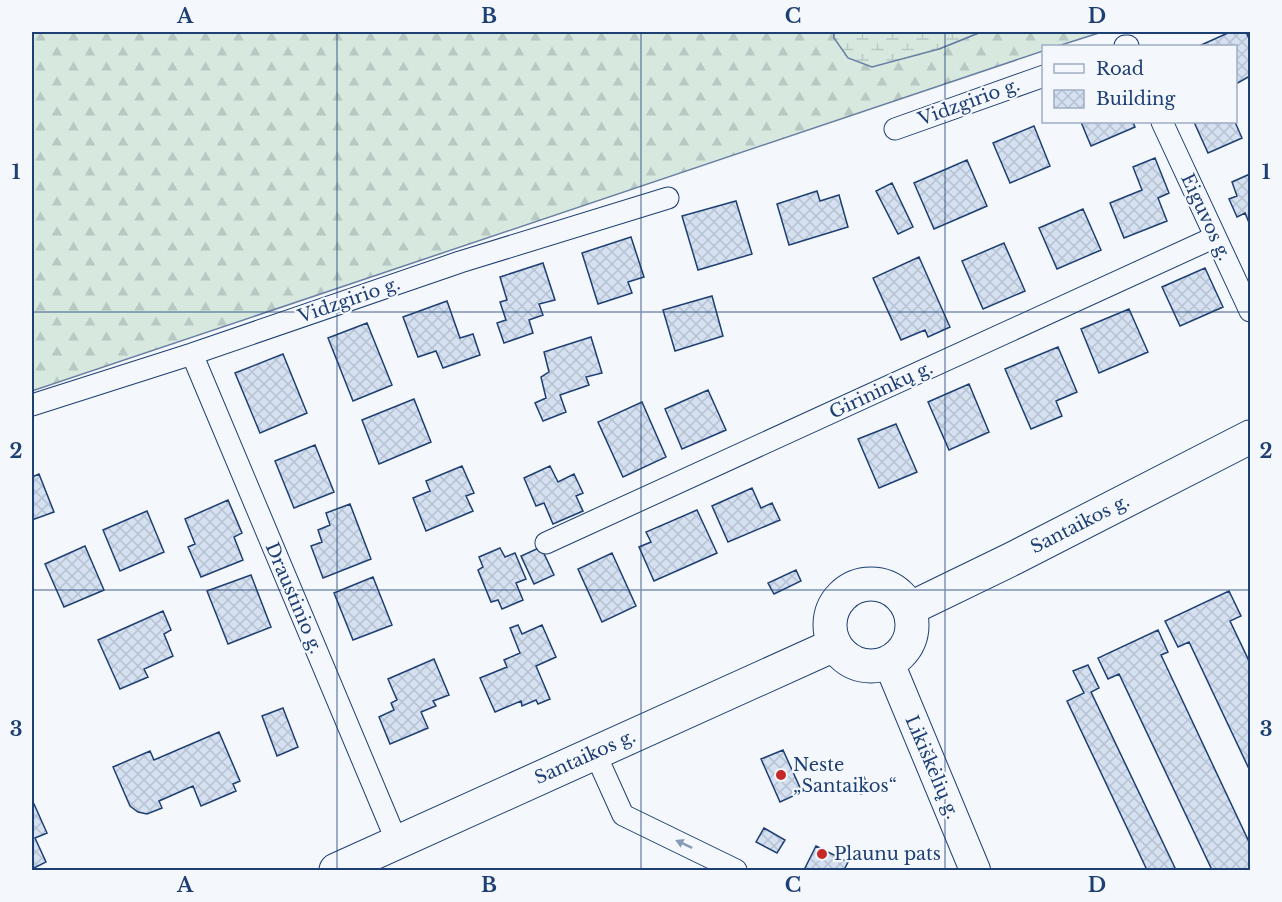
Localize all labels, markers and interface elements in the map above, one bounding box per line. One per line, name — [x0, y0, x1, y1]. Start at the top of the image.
text: A — [176, 4, 194, 28]
text: B — [481, 4, 497, 28]
text: C — [785, 4, 801, 28]
text: D — [1088, 4, 1106, 28]
legend — [1042, 45, 1237, 123]
text: Road — [1096, 58, 1144, 80]
street label: Vidzgirio g. — [914, 73, 1023, 131]
text: Building — [1096, 88, 1175, 110]
text: 1 — [12, 160, 21, 184]
text: 1 — [1262, 160, 1271, 184]
street label: Eiguvos g. — [1176, 170, 1236, 264]
street label: Vidzgirio g. — [294, 272, 403, 328]
street label: Girininkų g. — [826, 357, 936, 423]
text: 2 — [9, 439, 23, 463]
text: 2 — [1259, 439, 1273, 463]
street label: Santaikos g. — [1027, 490, 1133, 558]
street label: Draustinio g. — [261, 539, 327, 657]
street label: Likiškėlių g. — [900, 712, 964, 822]
text: 3 — [10, 717, 22, 741]
text: 3 — [1260, 717, 1272, 741]
street label: Santaikos g. — [531, 725, 639, 789]
place label: Neste „Santaikos“ — [793, 754, 897, 797]
marker: Neste „Santaikos“ — [774, 768, 788, 782]
one-way arrow — [674, 839, 692, 849]
place label: Plaunu pats — [834, 843, 941, 865]
marker: Plaunu pats — [815, 847, 829, 861]
text: A — [176, 873, 194, 897]
text: B — [481, 873, 497, 897]
text: C — [785, 873, 801, 897]
text: D — [1088, 873, 1106, 897]

